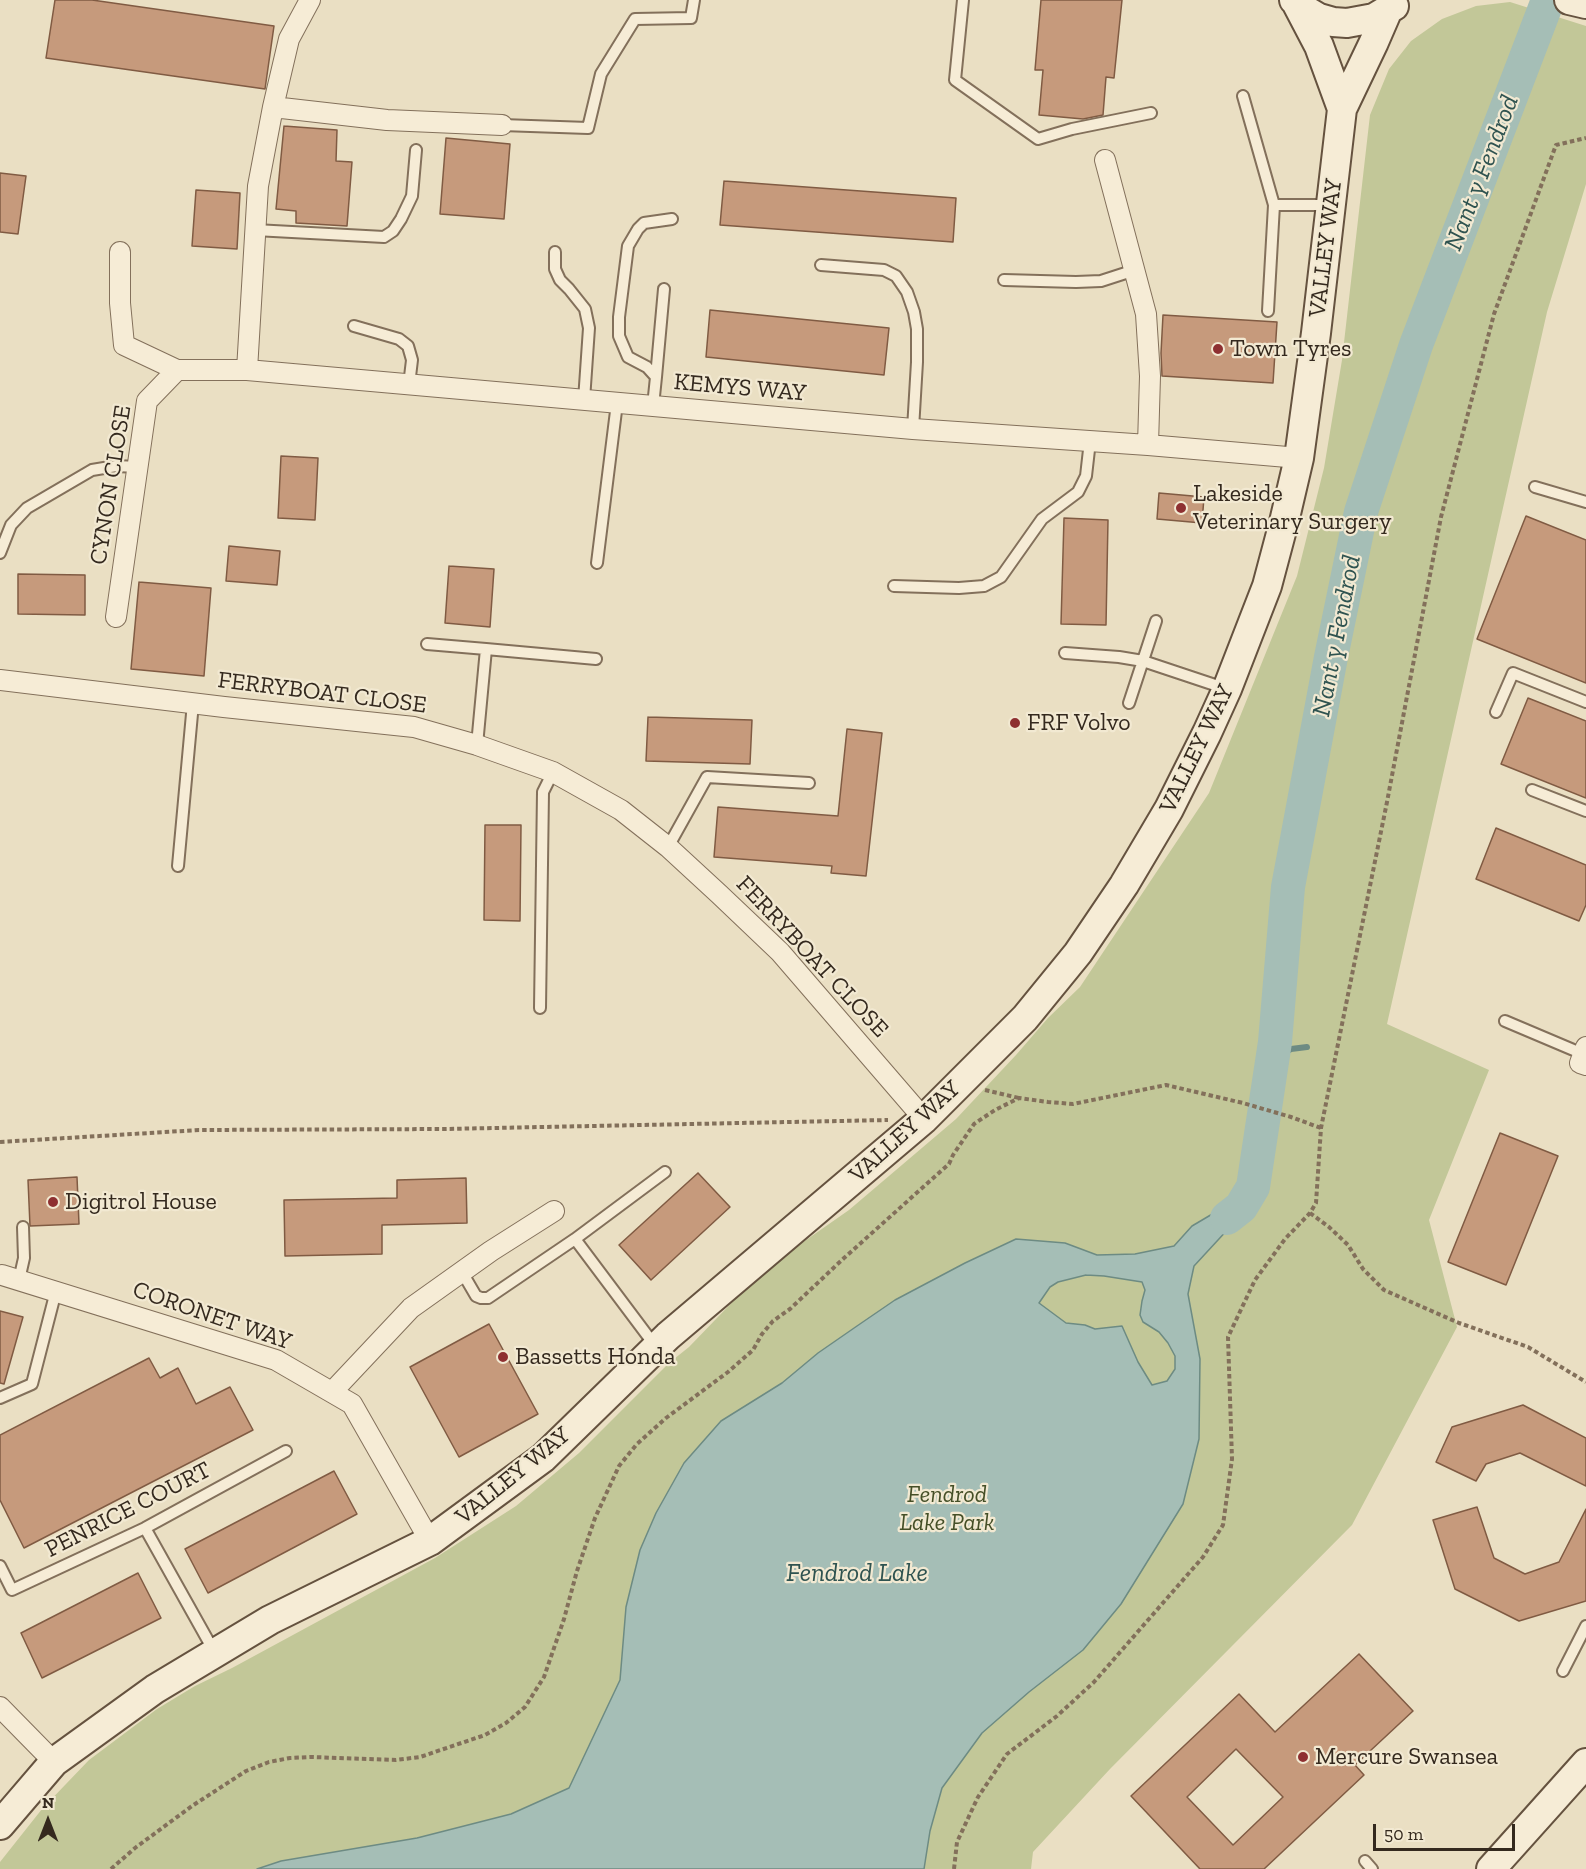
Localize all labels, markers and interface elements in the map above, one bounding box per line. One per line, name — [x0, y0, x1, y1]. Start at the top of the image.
water label: Nant y Fendrod — [1438, 91, 1526, 255]
street label: VALLEY WAY — [1303, 177, 1349, 319]
place label: Town Tyres — [1230, 335, 1352, 363]
marker: Town Tyres — [1211, 342, 1225, 356]
street label: KEMYS WAY — [673, 368, 807, 408]
street label: CYNON CLOSE — [84, 403, 138, 567]
place label: Lakeside Veterinary Surgery — [1193, 480, 1391, 536]
marker: Lakeside Veterinary Surgery — [1174, 501, 1188, 515]
water label: Nant y Fendrod — [1306, 553, 1368, 719]
street label: FERRYBOAT CLOSE — [216, 666, 428, 720]
street label: VALLEY WAY — [1154, 680, 1240, 818]
place label: FRF Volvo — [1027, 709, 1131, 737]
marker: FRF Volvo — [1008, 716, 1022, 730]
street label: FERRYBOAT CLOSE — [730, 870, 894, 1044]
street label: VALLEY WAY — [844, 1075, 966, 1189]
place label: Digitrol House — [65, 1188, 217, 1216]
marker: Digitrol House — [46, 1195, 60, 1209]
street label: CORONET WAY — [129, 1275, 295, 1357]
place label: Bassetts Honda — [515, 1343, 676, 1371]
marker: Bassetts Honda — [496, 1350, 510, 1364]
street label: VALLEY WAY — [450, 1421, 576, 1531]
street label: PENRICE COURT — [40, 1456, 216, 1564]
park label: Fendrod Lake Park — [899, 1481, 995, 1537]
water label: Fendrod Lake — [786, 1558, 928, 1590]
place label: Mercure Swansea — [1315, 1743, 1498, 1771]
marker: Mercure Swansea — [1296, 1750, 1310, 1764]
north arrow — [18, 1791, 78, 1851]
text: N — [42, 1793, 54, 1812]
scale bar — [1376, 1812, 1518, 1850]
text: 50 m — [1384, 1823, 1423, 1845]

